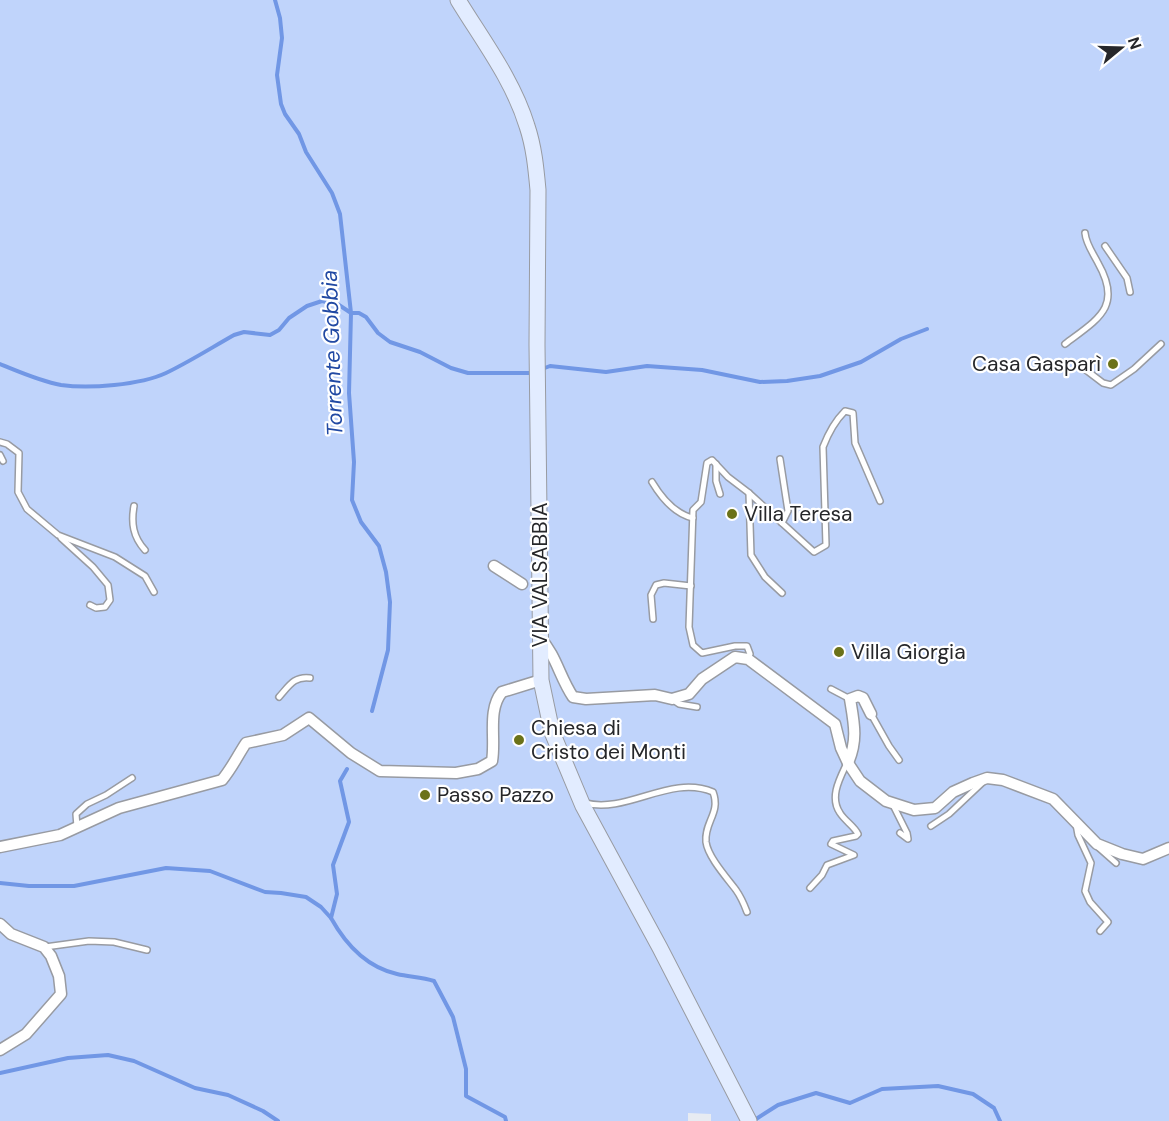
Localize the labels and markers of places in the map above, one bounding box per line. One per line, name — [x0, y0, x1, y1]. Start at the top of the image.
place label: Casa Gasparì — [972, 350, 1101, 378]
marker: Casa Gasparì — [1106, 357, 1120, 371]
place label: Villa Teresa — [744, 500, 853, 528]
marker: Villa Teresa — [725, 507, 739, 521]
place label: Villa Giorgia — [851, 638, 966, 666]
marker: Villa Giorgia — [832, 645, 846, 659]
place label: Chiesa di Cristo dei Monti — [531, 714, 686, 766]
marker: Chiesa di Cristo dei Monti — [512, 733, 526, 747]
place label: Passo Pazzo — [437, 781, 554, 809]
marker: Passo Pazzo — [418, 788, 432, 802]

